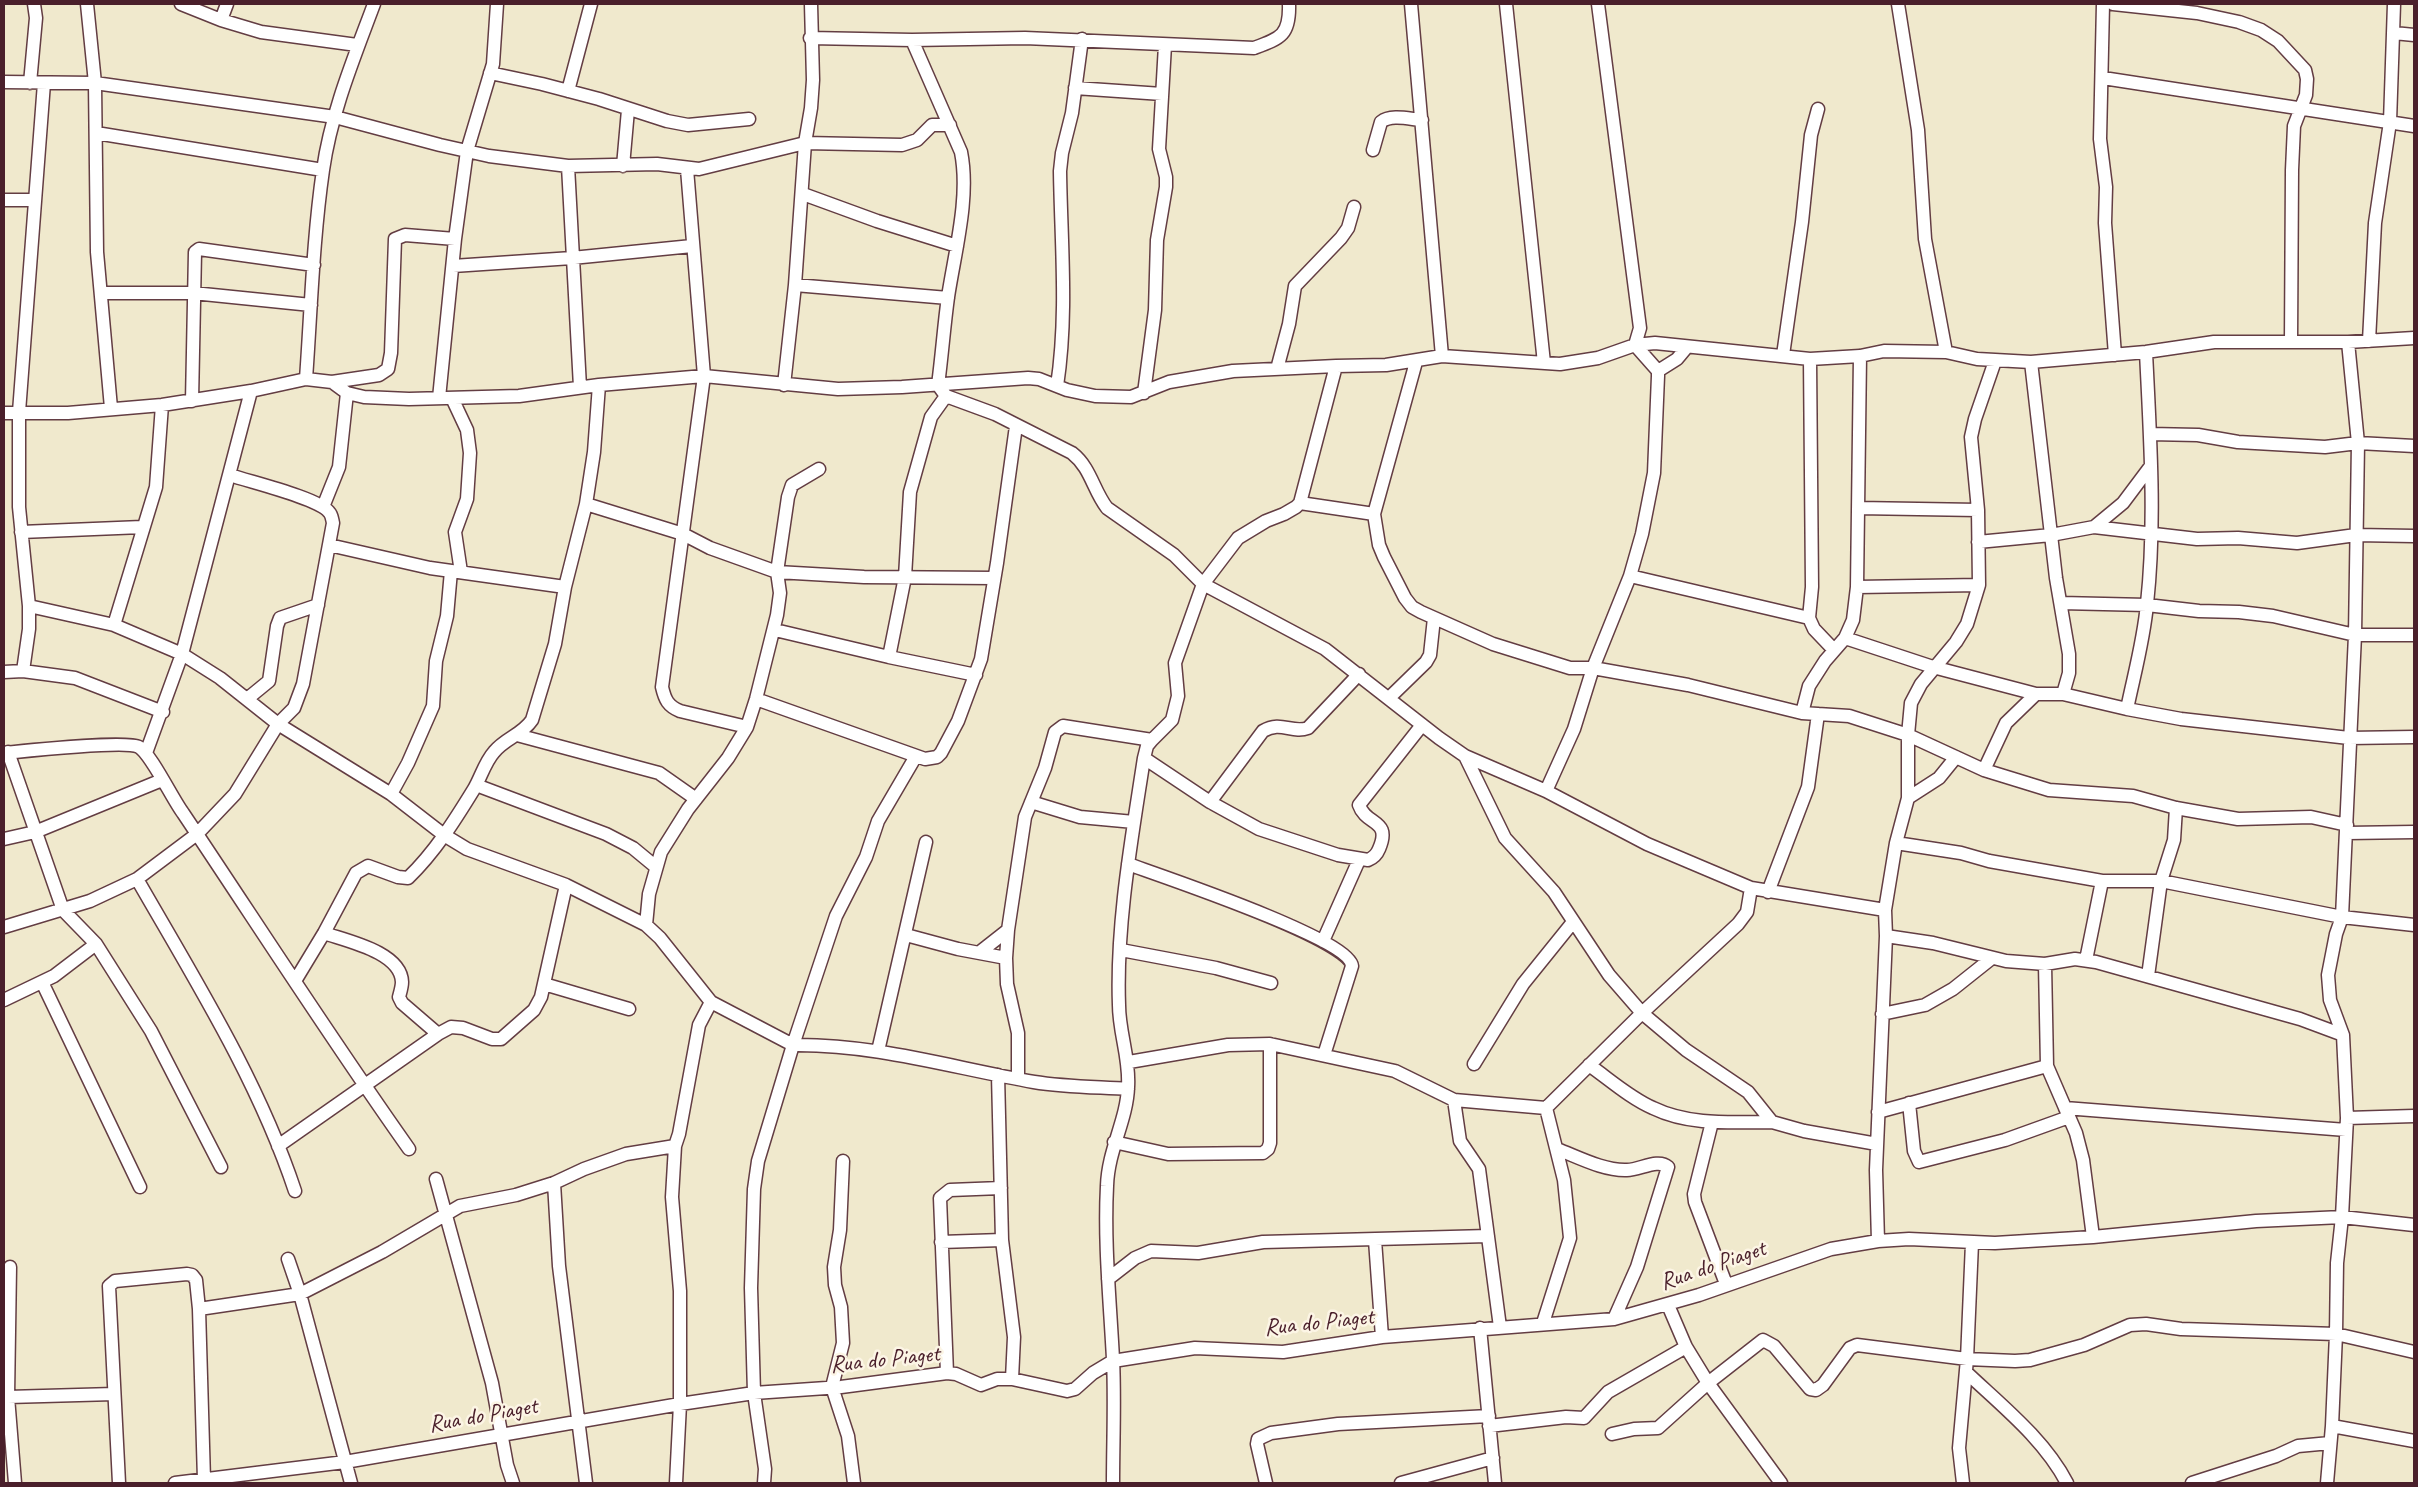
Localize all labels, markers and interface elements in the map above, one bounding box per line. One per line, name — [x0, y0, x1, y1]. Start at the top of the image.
street label: Rua do Piaget — [1656, 1234, 1770, 1298]
street label: Rua do Piaget — [1263, 1303, 1375, 1343]
street label: Rua do Piaget — [829, 1340, 941, 1380]
street label: Rua do Piaget — [426, 1392, 540, 1440]

